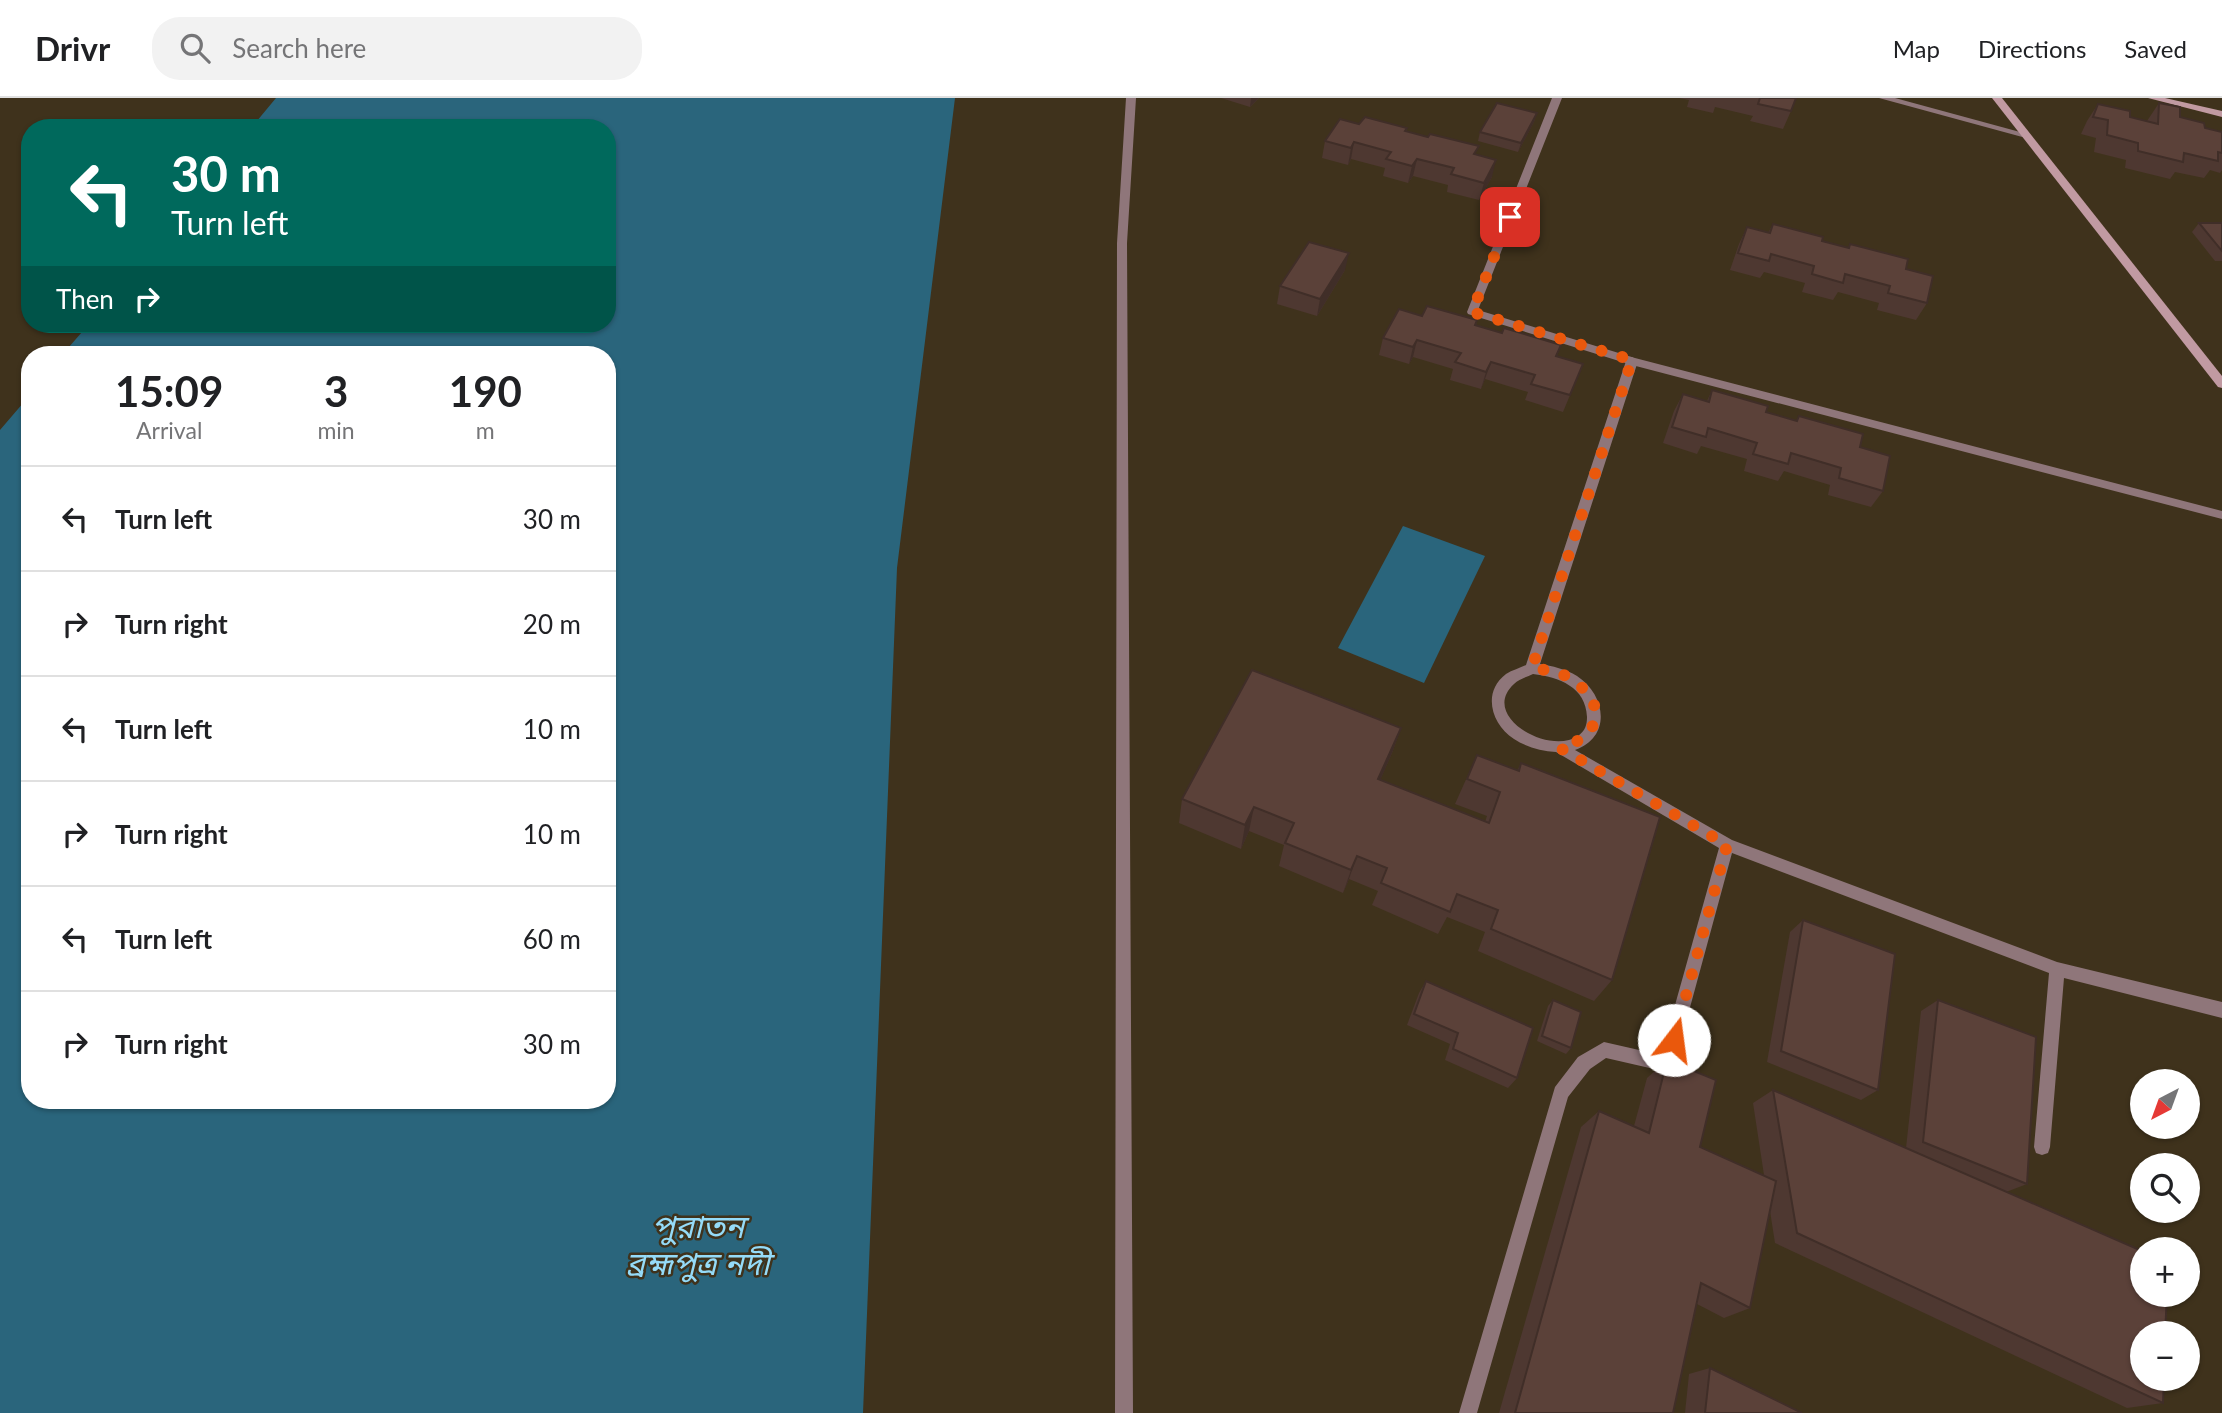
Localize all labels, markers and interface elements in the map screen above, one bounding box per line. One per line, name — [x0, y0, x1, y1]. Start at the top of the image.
search box — [152, 17, 642, 80]
text: Drivr — [35, 28, 110, 68]
icon: search — [176, 29, 214, 67]
text: Search here — [232, 32, 366, 64]
text: Map — [1893, 34, 1940, 63]
text: Directions — [1978, 34, 2086, 63]
text: Saved — [2124, 34, 2187, 63]
text: 30 m — [171, 144, 281, 202]
icon: left — [56, 147, 147, 238]
pin — [1480, 187, 1540, 247]
icon: arrive — [1491, 198, 1529, 236]
text: Turn left — [171, 203, 288, 242]
icon: right — [128, 280, 166, 318]
text: Then — [56, 283, 114, 315]
text: 15:09 — [115, 366, 223, 416]
text: 3 — [324, 366, 348, 416]
text: 190 — [449, 366, 522, 416]
text: Arrival — [136, 416, 202, 444]
text: min — [317, 416, 355, 444]
text: m — [476, 416, 495, 444]
icon: left — [56, 500, 94, 538]
text: Turn left — [115, 503, 212, 535]
text: 30 m — [523, 503, 581, 535]
icon: right — [56, 605, 94, 643]
text: Turn right — [115, 608, 228, 640]
text: 20 m — [523, 608, 581, 640]
icon: left — [56, 710, 94, 748]
text: Turn left — [115, 713, 212, 745]
text: 10 m — [523, 713, 581, 745]
icon: right — [56, 815, 94, 853]
text: Turn right — [115, 818, 228, 850]
text: 10 m — [523, 818, 581, 850]
icon: left — [56, 920, 94, 958]
text: Turn left — [115, 923, 212, 955]
text: 60 m — [523, 923, 581, 955]
position arrow — [1637, 1003, 1711, 1077]
icon: right — [56, 1025, 94, 1063]
text: Turn right — [115, 1028, 228, 1060]
text: 30 m — [523, 1028, 581, 1060]
north arrow — [2130, 1069, 2200, 1139]
map controls — [2130, 1069, 2200, 1391]
button: search — [2130, 1153, 2200, 1223]
water label: পুরাতন ব্রহ্মপুত্র নদী — [626, 1206, 775, 1283]
button: + — [2130, 1237, 2200, 1307]
button: − — [2130, 1321, 2200, 1391]

